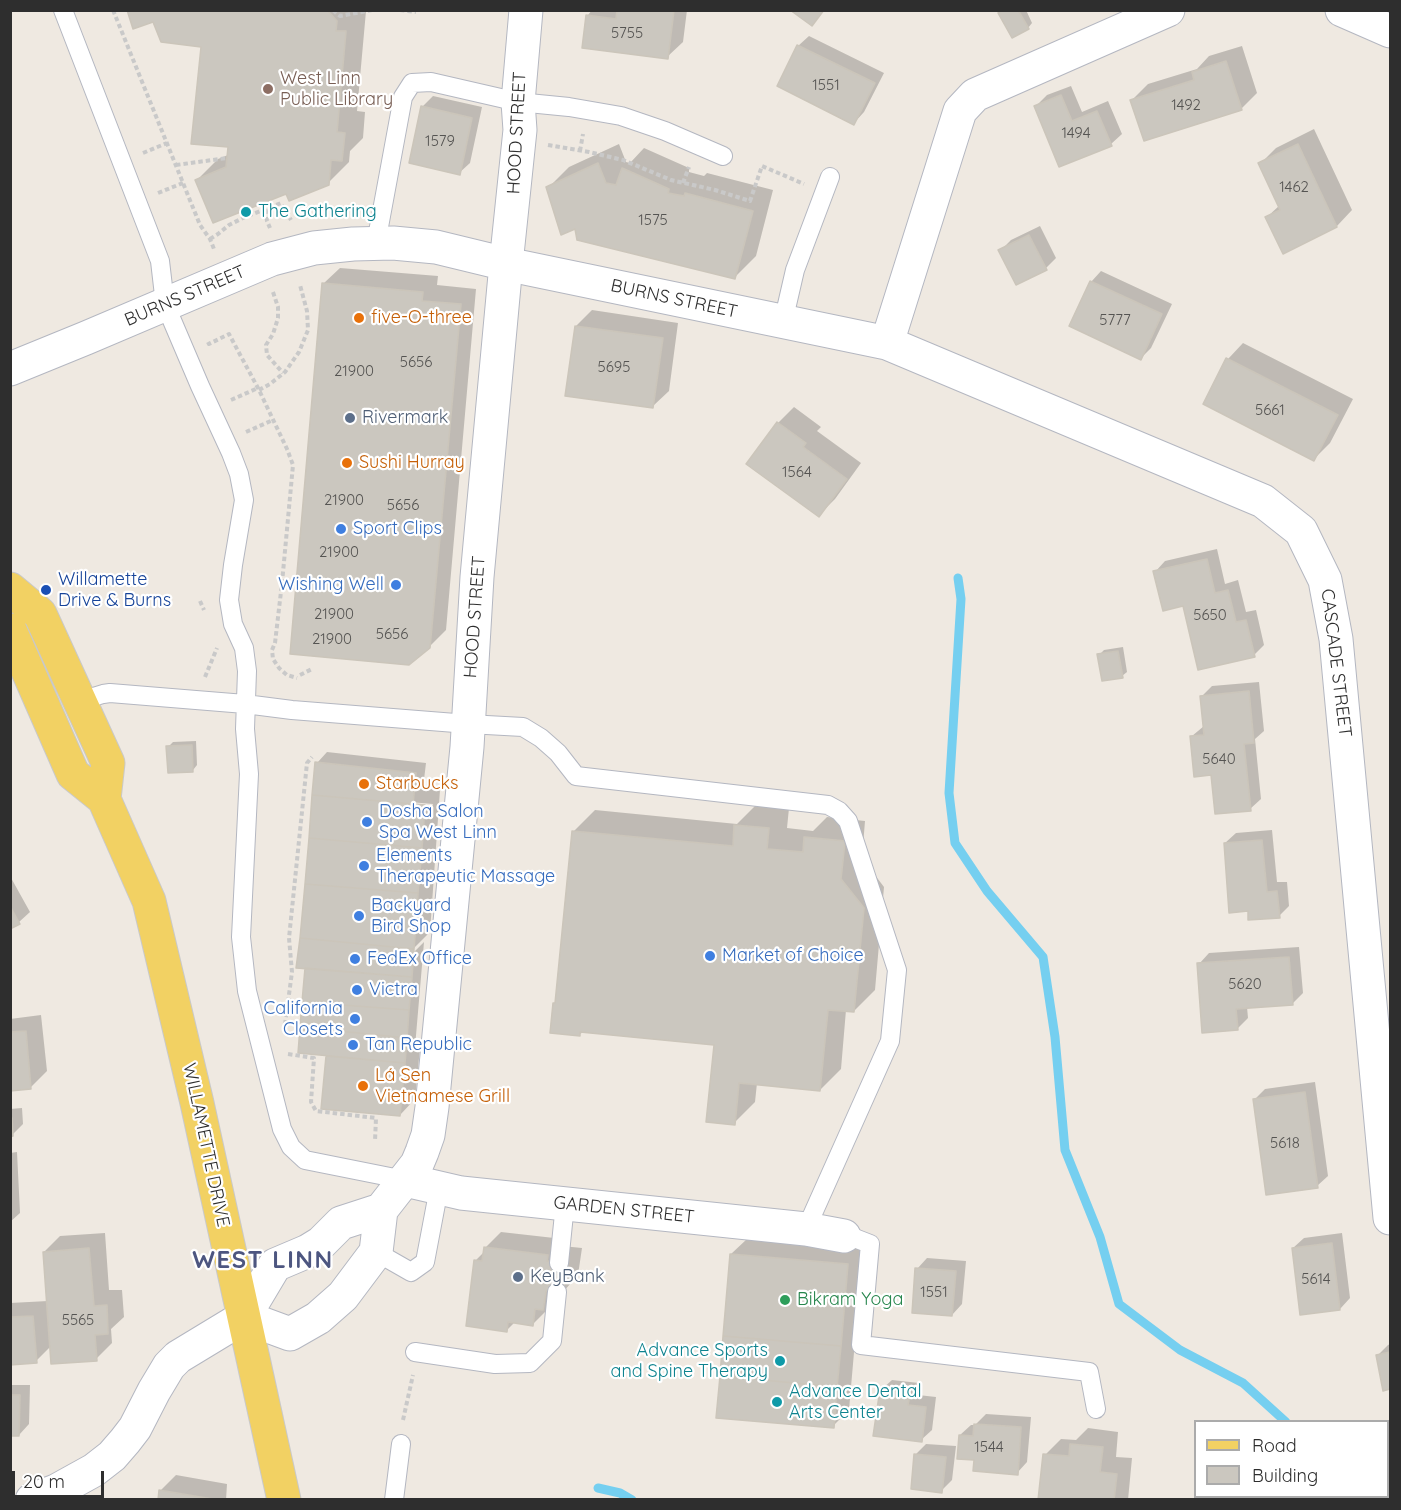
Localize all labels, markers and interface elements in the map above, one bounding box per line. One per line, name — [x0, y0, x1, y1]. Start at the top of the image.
house number: 5755 — [611, 24, 643, 42]
place label: West Linn Public Library — [280, 68, 393, 110]
street label: HOOD STREET — [503, 71, 531, 195]
house number: 1551 — [812, 76, 840, 94]
marker: West Linn Public Library — [261, 82, 275, 96]
house number: 1492 — [1171, 96, 1201, 114]
house number: 1494 — [1061, 124, 1091, 142]
house number: 1579 — [425, 132, 455, 150]
house number: 1462 — [1279, 178, 1309, 196]
place label: The Gathering — [258, 201, 377, 223]
marker: The Gathering — [239, 205, 253, 219]
house number: 1575 — [638, 211, 668, 229]
street label: BURNS STREET — [121, 261, 249, 331]
street label: BURNS STREET — [609, 275, 739, 323]
place label: five-O-three — [371, 307, 472, 329]
marker: five-O-three — [352, 311, 366, 325]
house number: 5777 — [1099, 311, 1131, 329]
house number: 5656 — [400, 353, 432, 371]
house number: 5695 — [598, 358, 630, 376]
house number: 21900 — [334, 362, 374, 380]
house number: 5661 — [1255, 401, 1285, 419]
place label: Rivermark — [362, 407, 448, 429]
marker: Rivermark — [343, 411, 357, 425]
place label: Sushi Hurray — [359, 452, 465, 474]
marker: Sushi Hurray — [340, 456, 354, 470]
house number: 1564 — [782, 463, 812, 481]
house number: 21900 — [324, 491, 364, 509]
house number: 5656 — [387, 496, 419, 514]
place label: Sport Clips — [353, 518, 442, 540]
marker: Sport Clips — [334, 522, 348, 536]
house number: 21900 — [319, 543, 359, 561]
street label: HOOD STREET — [460, 555, 490, 679]
place label: Willamette Drive & Burns — [58, 569, 171, 612]
place label: Wishing Well — [278, 574, 384, 596]
marker: Wishing Well — [389, 578, 403, 592]
marker: Willamette Drive & Burns — [39, 583, 53, 597]
street label: CASCADE STREET — [1316, 588, 1356, 738]
house number: 21900 — [314, 605, 354, 623]
house number: 5650 — [1193, 606, 1227, 624]
house number: 5656 — [376, 625, 408, 643]
house number: 21900 — [312, 630, 352, 648]
house number: 5640 — [1202, 750, 1236, 768]
place label: Starbucks — [376, 773, 459, 795]
marker: Starbucks — [357, 777, 371, 791]
place label: Dosha Salon Spa West Linn — [379, 801, 497, 844]
marker: Dosha Salon Spa West Linn — [360, 815, 374, 829]
place label: Elements Therapeutic Massage — [376, 845, 555, 888]
marker: Elements Therapeutic Massage — [357, 859, 371, 873]
place label: Backyard Bird Shop — [371, 895, 451, 938]
marker: Backyard Bird Shop — [352, 909, 366, 923]
place label: Market of Choice — [722, 945, 864, 967]
place label: FedEx Office — [367, 948, 472, 970]
marker: Market of Choice — [703, 949, 717, 963]
marker: FedEx Office — [348, 952, 362, 966]
house number: 5620 — [1228, 975, 1262, 993]
place label: Victra — [369, 979, 418, 1001]
marker: Victra — [350, 983, 364, 997]
place label: California Closets — [264, 998, 343, 1040]
marker: California Closets — [348, 1012, 362, 1026]
place label: Tan Republic — [365, 1034, 472, 1056]
marker: Tan Republic — [346, 1038, 360, 1052]
street label: WILLAMETTE DRIVE — [178, 1061, 234, 1229]
place label: Lá Sen Vietnamese Grill — [375, 1065, 510, 1108]
marker: Lá Sen Vietnamese Grill — [356, 1079, 370, 1093]
house number: 5618 — [1270, 1134, 1300, 1152]
street label: GARDEN STREET — [552, 1192, 696, 1228]
district label: WEST LINN — [192, 1247, 334, 1275]
place label: KeyBank — [530, 1266, 605, 1288]
marker: KeyBank — [511, 1270, 525, 1284]
house number: 5614 — [1301, 1270, 1331, 1288]
house number: 1551 — [920, 1283, 948, 1301]
place label: Bikram Yoga — [797, 1289, 903, 1311]
marker: Bikram Yoga — [778, 1293, 792, 1307]
house number: 5565 — [62, 1311, 94, 1329]
place label: Advance Sports and Spine Therapy — [610, 1340, 768, 1382]
marker: Advance Sports and Spine Therapy — [773, 1354, 787, 1368]
place label: Advance Dental Arts Center — [789, 1381, 922, 1424]
marker: Advance Dental Arts Center — [770, 1395, 784, 1409]
legend — [1194, 1420, 1389, 1498]
text: Road — [1252, 1434, 1297, 1457]
house number: 1544 — [974, 1438, 1004, 1456]
scale bar — [15, 1459, 106, 1497]
text: Building — [1252, 1464, 1318, 1487]
text: 20 m — [23, 1470, 65, 1493]

